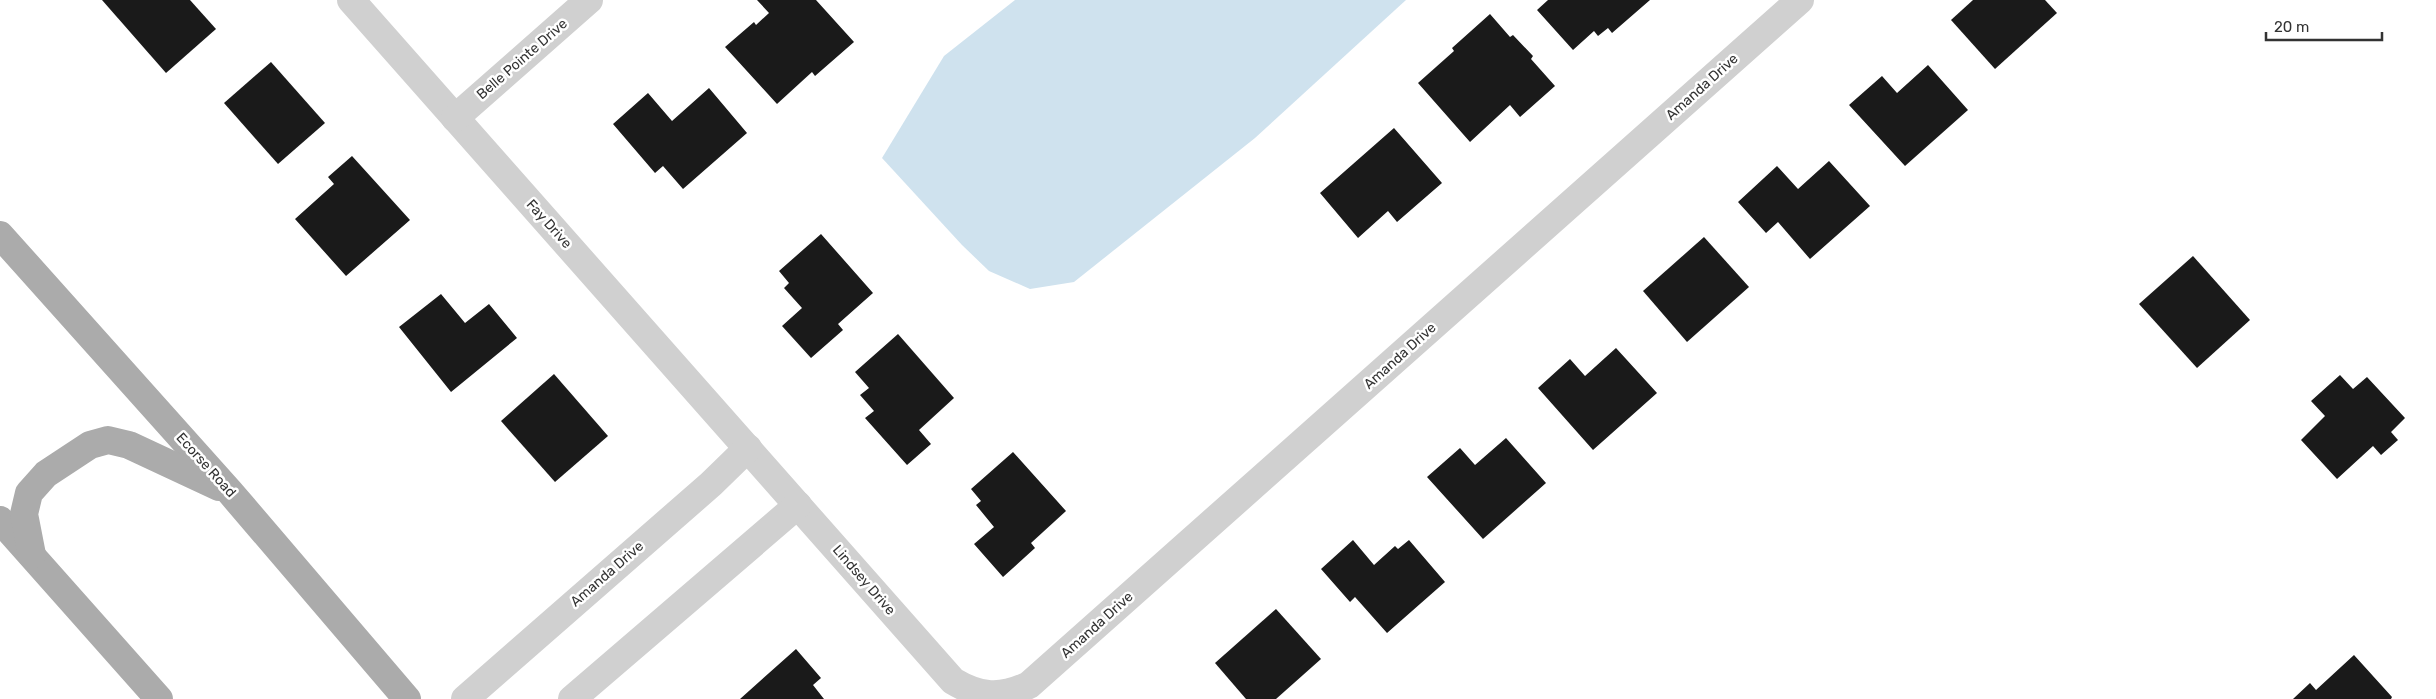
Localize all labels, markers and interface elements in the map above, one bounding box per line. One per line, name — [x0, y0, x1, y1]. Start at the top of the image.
scale bar — [2266, 10, 2382, 42]
street label: Belle Pointe Drive — [473, 15, 571, 103]
text: 20 m — [2274, 18, 2309, 36]
street label: Amanda Drive — [1662, 50, 1742, 124]
street label: Fay Drive — [523, 196, 575, 252]
street label: Amanda Drive — [1360, 319, 1440, 393]
street label: Ecorse Road — [173, 429, 239, 501]
street label: Amanda Drive — [567, 538, 647, 610]
street label: Lindsey Drive — [829, 541, 899, 619]
street label: Amanda Drive — [1057, 588, 1137, 662]

